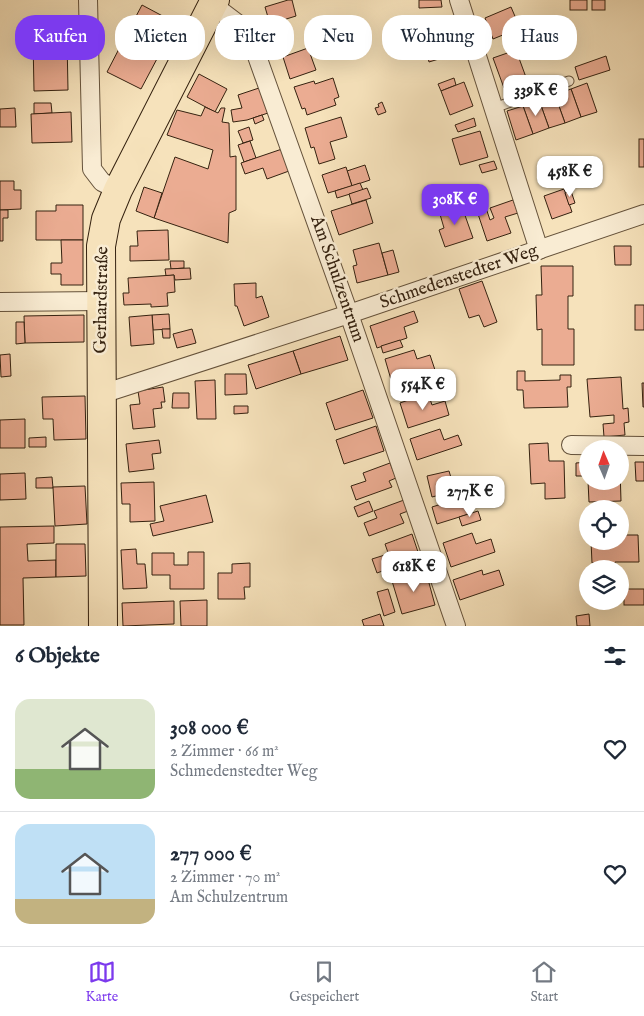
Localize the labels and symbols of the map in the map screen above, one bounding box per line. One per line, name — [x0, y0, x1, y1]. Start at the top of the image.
pin: 339K € — [495, 74, 577, 117]
pin: 458K € — [529, 156, 611, 198]
pin: 308K € — [414, 184, 496, 226]
street label: Am Schulzentrum — [304, 212, 370, 346]
street label: Schmedenstedter Weg — [377, 239, 541, 315]
street label: Gerhardstraße — [90, 246, 114, 354]
pin: 554K € — [382, 368, 464, 411]
north arrow — [579, 440, 629, 490]
pin: 277K € — [429, 476, 511, 518]
pin: 618K € — [373, 550, 455, 593]

